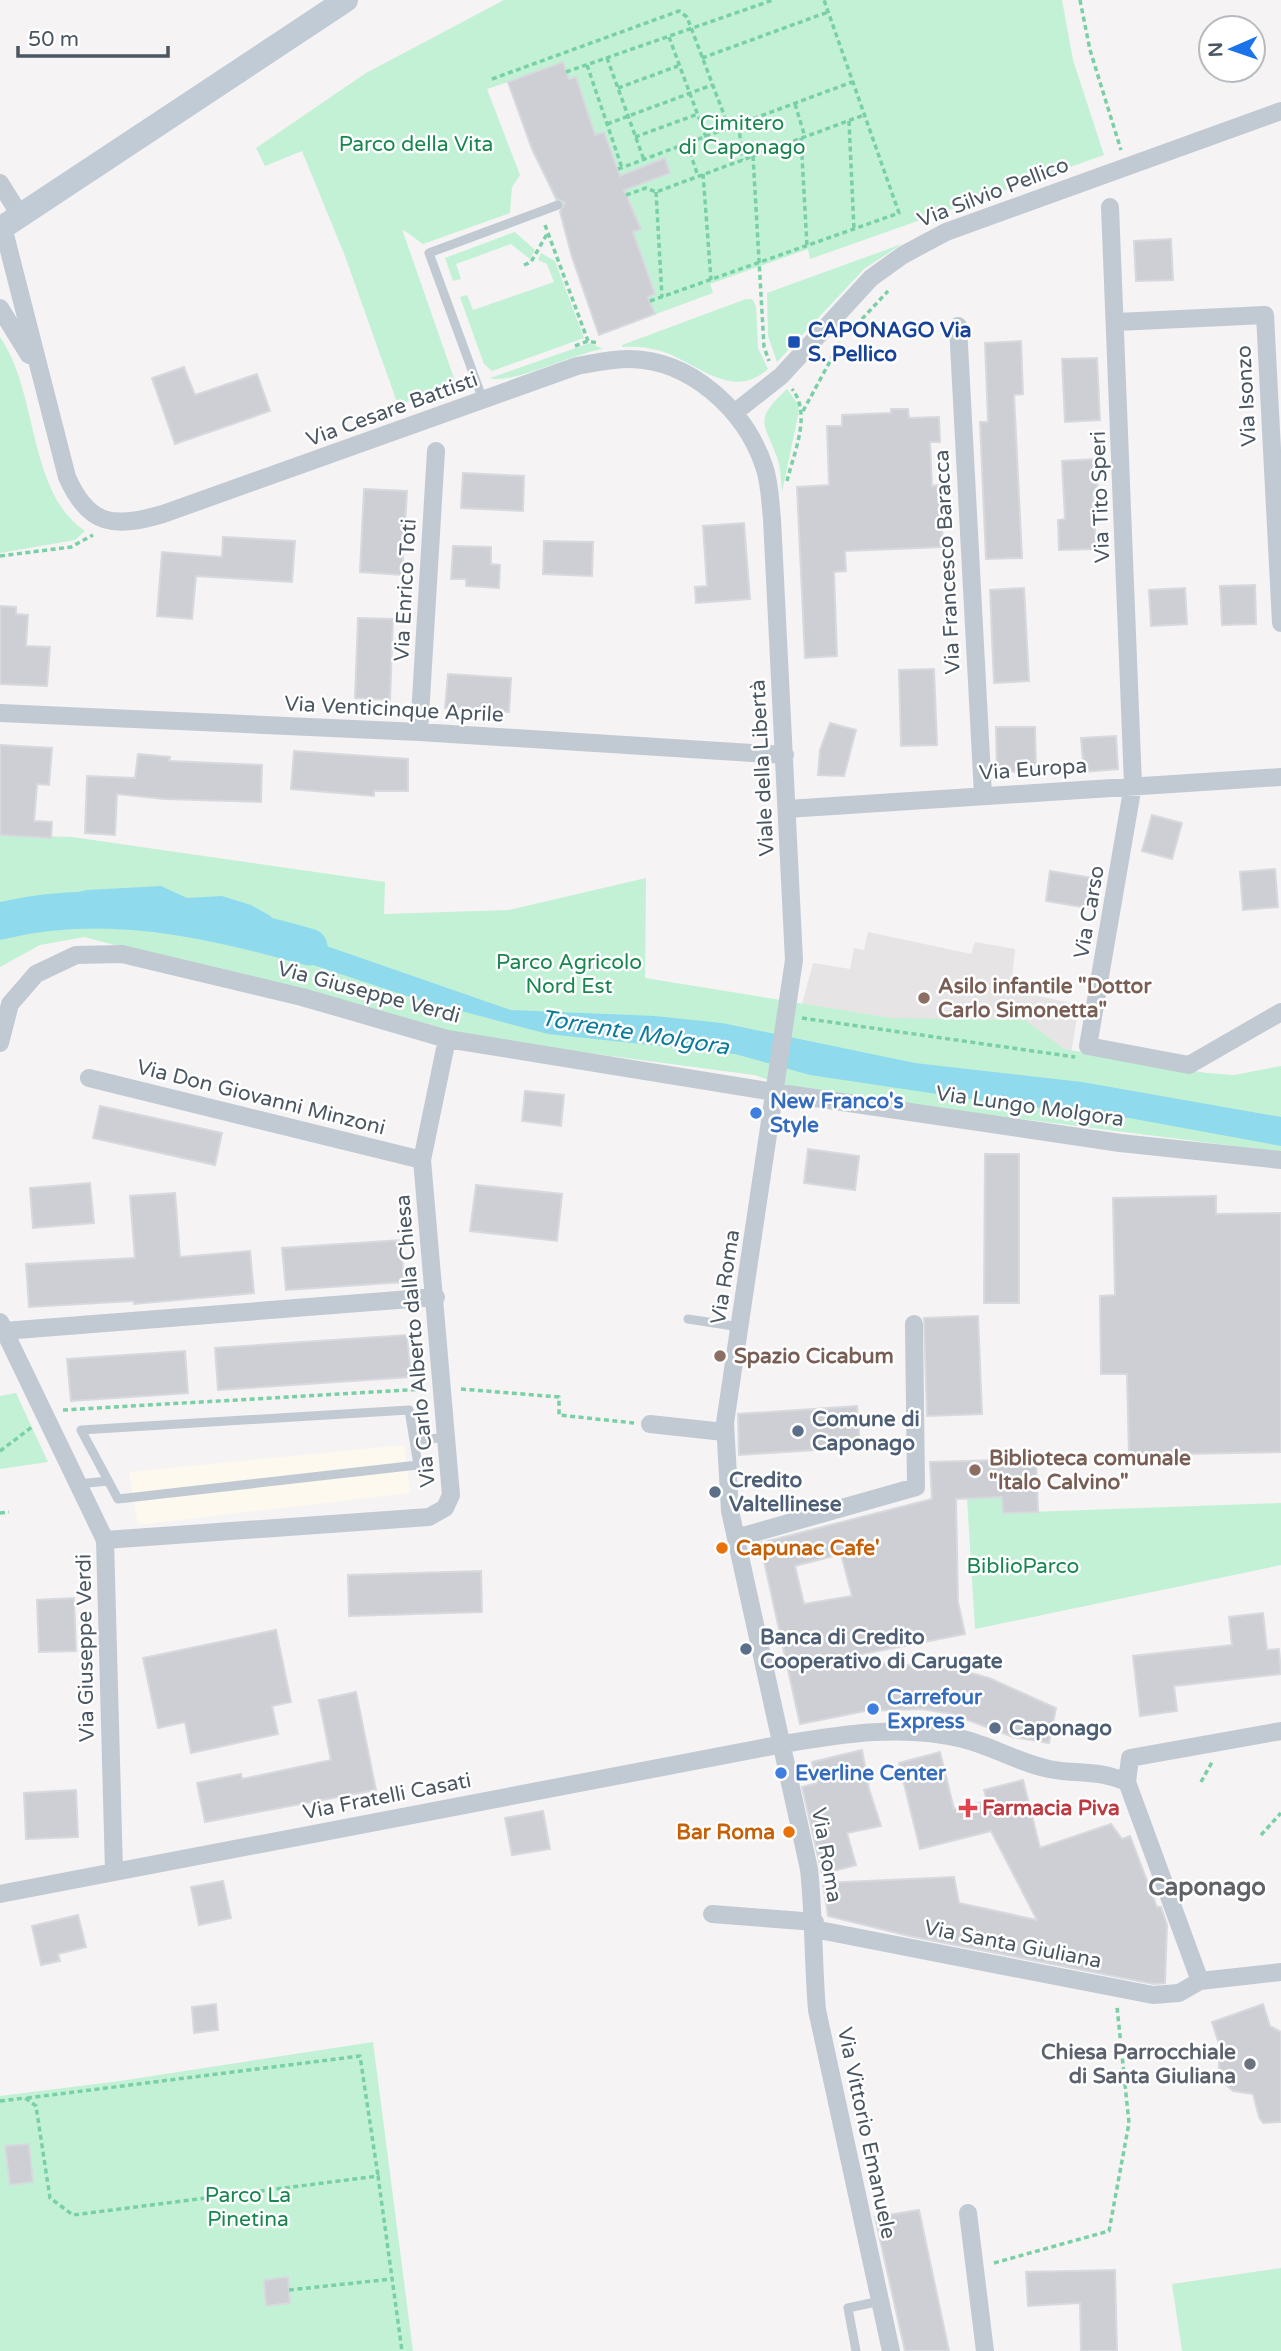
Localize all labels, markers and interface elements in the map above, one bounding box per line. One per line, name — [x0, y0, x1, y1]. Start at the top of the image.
scale bar — [18, 14, 168, 58]
north arrow — [1197, 14, 1267, 84]
text: 50 m — [28, 27, 79, 52]
text: N — [1205, 42, 1227, 58]
park label: Cimitero di Caponago — [679, 111, 805, 160]
park label: Parco della Vita — [339, 132, 493, 157]
street label: Via Silvio Pellico — [914, 152, 1072, 233]
place label: CAPONAGO Via S. Pellico — [808, 318, 971, 367]
marker: CAPONAGO Via S. Pellico — [786, 334, 802, 350]
street label: Via Isonzo — [1231, 345, 1262, 447]
street label: Via Cesare Battisti — [303, 367, 481, 452]
street label: Via Tito Speri — [1086, 431, 1115, 563]
street label: Via Francesco Baracca — [929, 449, 966, 675]
street label: Via Enrico Toti — [389, 518, 422, 662]
street label: Viale della Libertà — [745, 679, 780, 857]
street label: Via Venticinque Aprile — [284, 691, 504, 728]
street label: Via Europa — [978, 753, 1088, 786]
street label: Via Carso — [1069, 864, 1110, 961]
park label: Parco Agricolo Nord Est — [496, 950, 642, 999]
street label: Via Giuseppe Verdi — [275, 956, 463, 1029]
place label: Asilo infantile "Dottor Carlo Simonetta" — [938, 974, 1152, 1023]
marker: Asilo infantile "Dottor Carlo Simonetta" — [916, 990, 932, 1006]
water label: Torrente Molgora — [539, 1004, 732, 1062]
street label: Via Don Giovanni Minzoni — [134, 1054, 388, 1141]
street label: Via Lungo Molgora — [934, 1081, 1126, 1132]
place label: New Franco's Style — [770, 1089, 904, 1138]
marker: New Franco's Style — [748, 1105, 764, 1121]
street label: Via Carlo Alberto dalla Chiesa — [390, 1193, 441, 1488]
street label: Via Roma — [706, 1228, 745, 1326]
place label: Spazio Cicabum — [734, 1344, 894, 1369]
marker: Spazio Cicabum — [712, 1348, 728, 1364]
place label: Comune di Caponago — [812, 1407, 920, 1456]
marker: Comune di Caponago — [790, 1423, 806, 1439]
place label: Biblioteca comunale "Italo Calvino" — [989, 1446, 1191, 1495]
marker: Biblioteca comunale "Italo Calvino" — [967, 1462, 983, 1478]
place label: Credito Valtellinese — [729, 1468, 842, 1517]
marker: Credito Valtellinese — [707, 1484, 723, 1500]
place label: Capunac Cafe' — [736, 1536, 880, 1561]
marker: Capunac Cafe' — [714, 1540, 730, 1556]
street label: Via Giuseppe Verdi — [71, 1554, 100, 1742]
park label: BiblioParco — [967, 1554, 1079, 1579]
place label: Banca di Credito Cooperativo di Carugate — [760, 1625, 1003, 1674]
marker: Banca di Credito Cooperativo di Carugate — [738, 1641, 754, 1657]
place label: Carrefour Express — [887, 1685, 983, 1734]
marker: Carrefour Express — [865, 1701, 881, 1717]
place label: Caponago — [1009, 1716, 1112, 1741]
marker: Caponago — [987, 1720, 1003, 1736]
place label: Everline Center — [795, 1761, 947, 1786]
marker: Everline Center — [773, 1765, 789, 1781]
street label: Via Fratelli Casati — [301, 1768, 473, 1825]
place label: Farmacia Piva — [982, 1796, 1120, 1821]
marker: Farmacia Piva — [960, 1800, 976, 1816]
street label: Via Roma — [806, 1806, 847, 1904]
place label: Bar Roma — [676, 1820, 775, 1845]
marker: Bar Roma — [781, 1824, 797, 1840]
district label: Caponago — [1148, 1873, 1266, 1902]
street label: Via Santa Giuliana — [922, 1915, 1104, 1974]
street label: Via Vittorio Emanuele — [832, 2025, 901, 2241]
place label: Chiesa Parrocchiale di Santa Giuliana — [1041, 2040, 1236, 2089]
marker: Chiesa Parrocchiale di Santa Giuliana — [1242, 2056, 1258, 2072]
park label: Parco La Pinetina — [205, 2183, 291, 2232]

